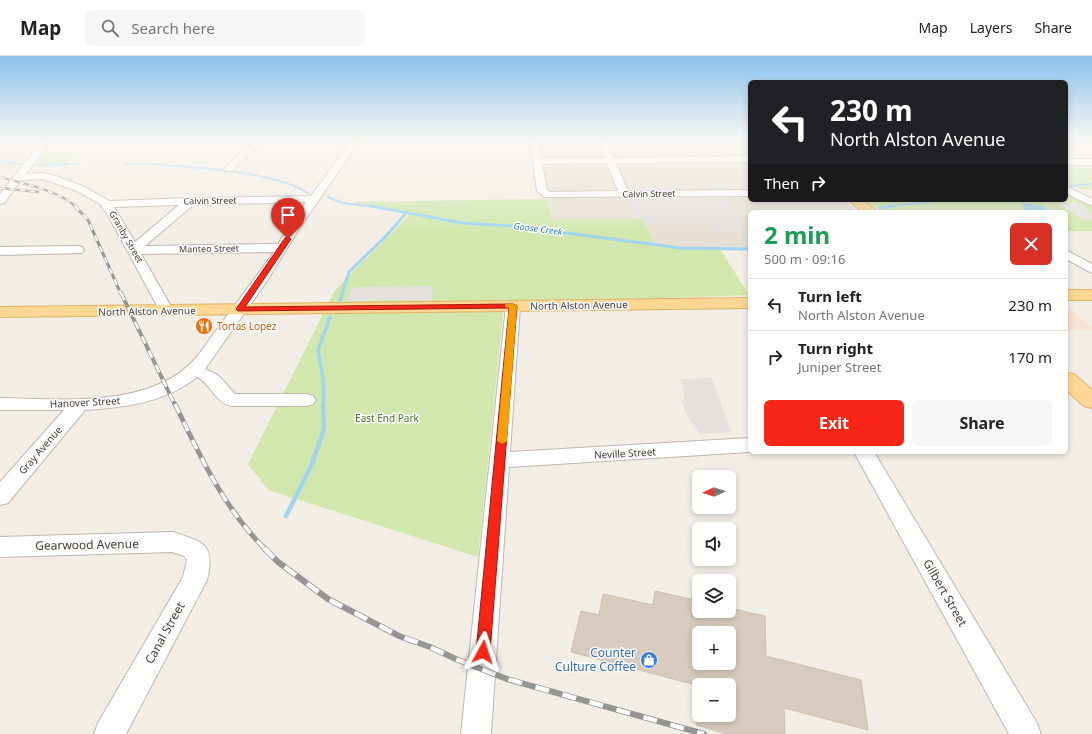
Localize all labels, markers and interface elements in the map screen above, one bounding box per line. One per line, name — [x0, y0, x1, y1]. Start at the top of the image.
search box — [85, 10, 365, 46]
text: Map — [20, 15, 61, 41]
icon: search — [99, 17, 121, 39]
text: Search here — [131, 18, 215, 38]
text: Map — [919, 18, 948, 37]
text: Layers — [970, 18, 1012, 37]
text: Share — [1034, 18, 1072, 37]
text: 230 m — [830, 91, 913, 129]
icon: left — [764, 96, 816, 148]
text: North Alston Avenue — [830, 127, 1005, 151]
icon: right — [807, 172, 829, 194]
text: Then — [764, 173, 799, 193]
street label: Calvin Street — [622, 187, 676, 200]
street label: Calvin Street — [183, 194, 237, 207]
pin — [271, 198, 305, 239]
icon: arrive — [277, 204, 299, 226]
street label: Granby Street — [106, 208, 147, 266]
text: 2 min — [764, 218, 830, 251]
water label: Goose Creek — [513, 219, 564, 238]
button: close — [1010, 223, 1052, 265]
street label: Manteo Street — [179, 241, 240, 256]
text: 500 m · 09:16 — [764, 250, 845, 268]
text: Turn left — [798, 286, 862, 306]
icon: left — [764, 294, 786, 316]
text: 230 m — [1008, 295, 1052, 315]
street label: North Alston Avenue — [530, 297, 628, 313]
street label: North Alston Avenue — [98, 303, 196, 319]
text: North Alston Avenue — [798, 306, 925, 324]
restaurant icon: Tortas Lopez — [194, 316, 214, 336]
place label: Tortas Lopez — [217, 319, 277, 333]
text: Turn right — [798, 338, 873, 358]
icon: right — [764, 346, 786, 368]
text: 170 m — [1008, 347, 1052, 367]
text: Juniper Street — [798, 358, 881, 376]
street label: Hanover Street — [49, 393, 121, 411]
button: Exit — [764, 400, 904, 446]
button: Share — [912, 400, 1052, 446]
park label: East End Park — [355, 411, 420, 425]
street label: Gray Avenue — [15, 423, 65, 477]
street label: Neville Street — [594, 444, 657, 462]
north arrow — [692, 470, 736, 514]
map controls — [692, 470, 736, 722]
button: sound — [692, 522, 736, 566]
street label: Gearwood Avenue — [35, 535, 139, 554]
street label: Gilbert Street — [919, 556, 972, 630]
button: layers — [692, 574, 736, 618]
street label: Canal Street — [141, 598, 189, 667]
button: + — [692, 626, 736, 670]
position arrow — [462, 631, 504, 673]
place label: Counter Culture Coffee — [555, 644, 636, 675]
shop icon: Counter Culture Coffee — [639, 650, 659, 670]
button: − — [692, 678, 736, 722]

